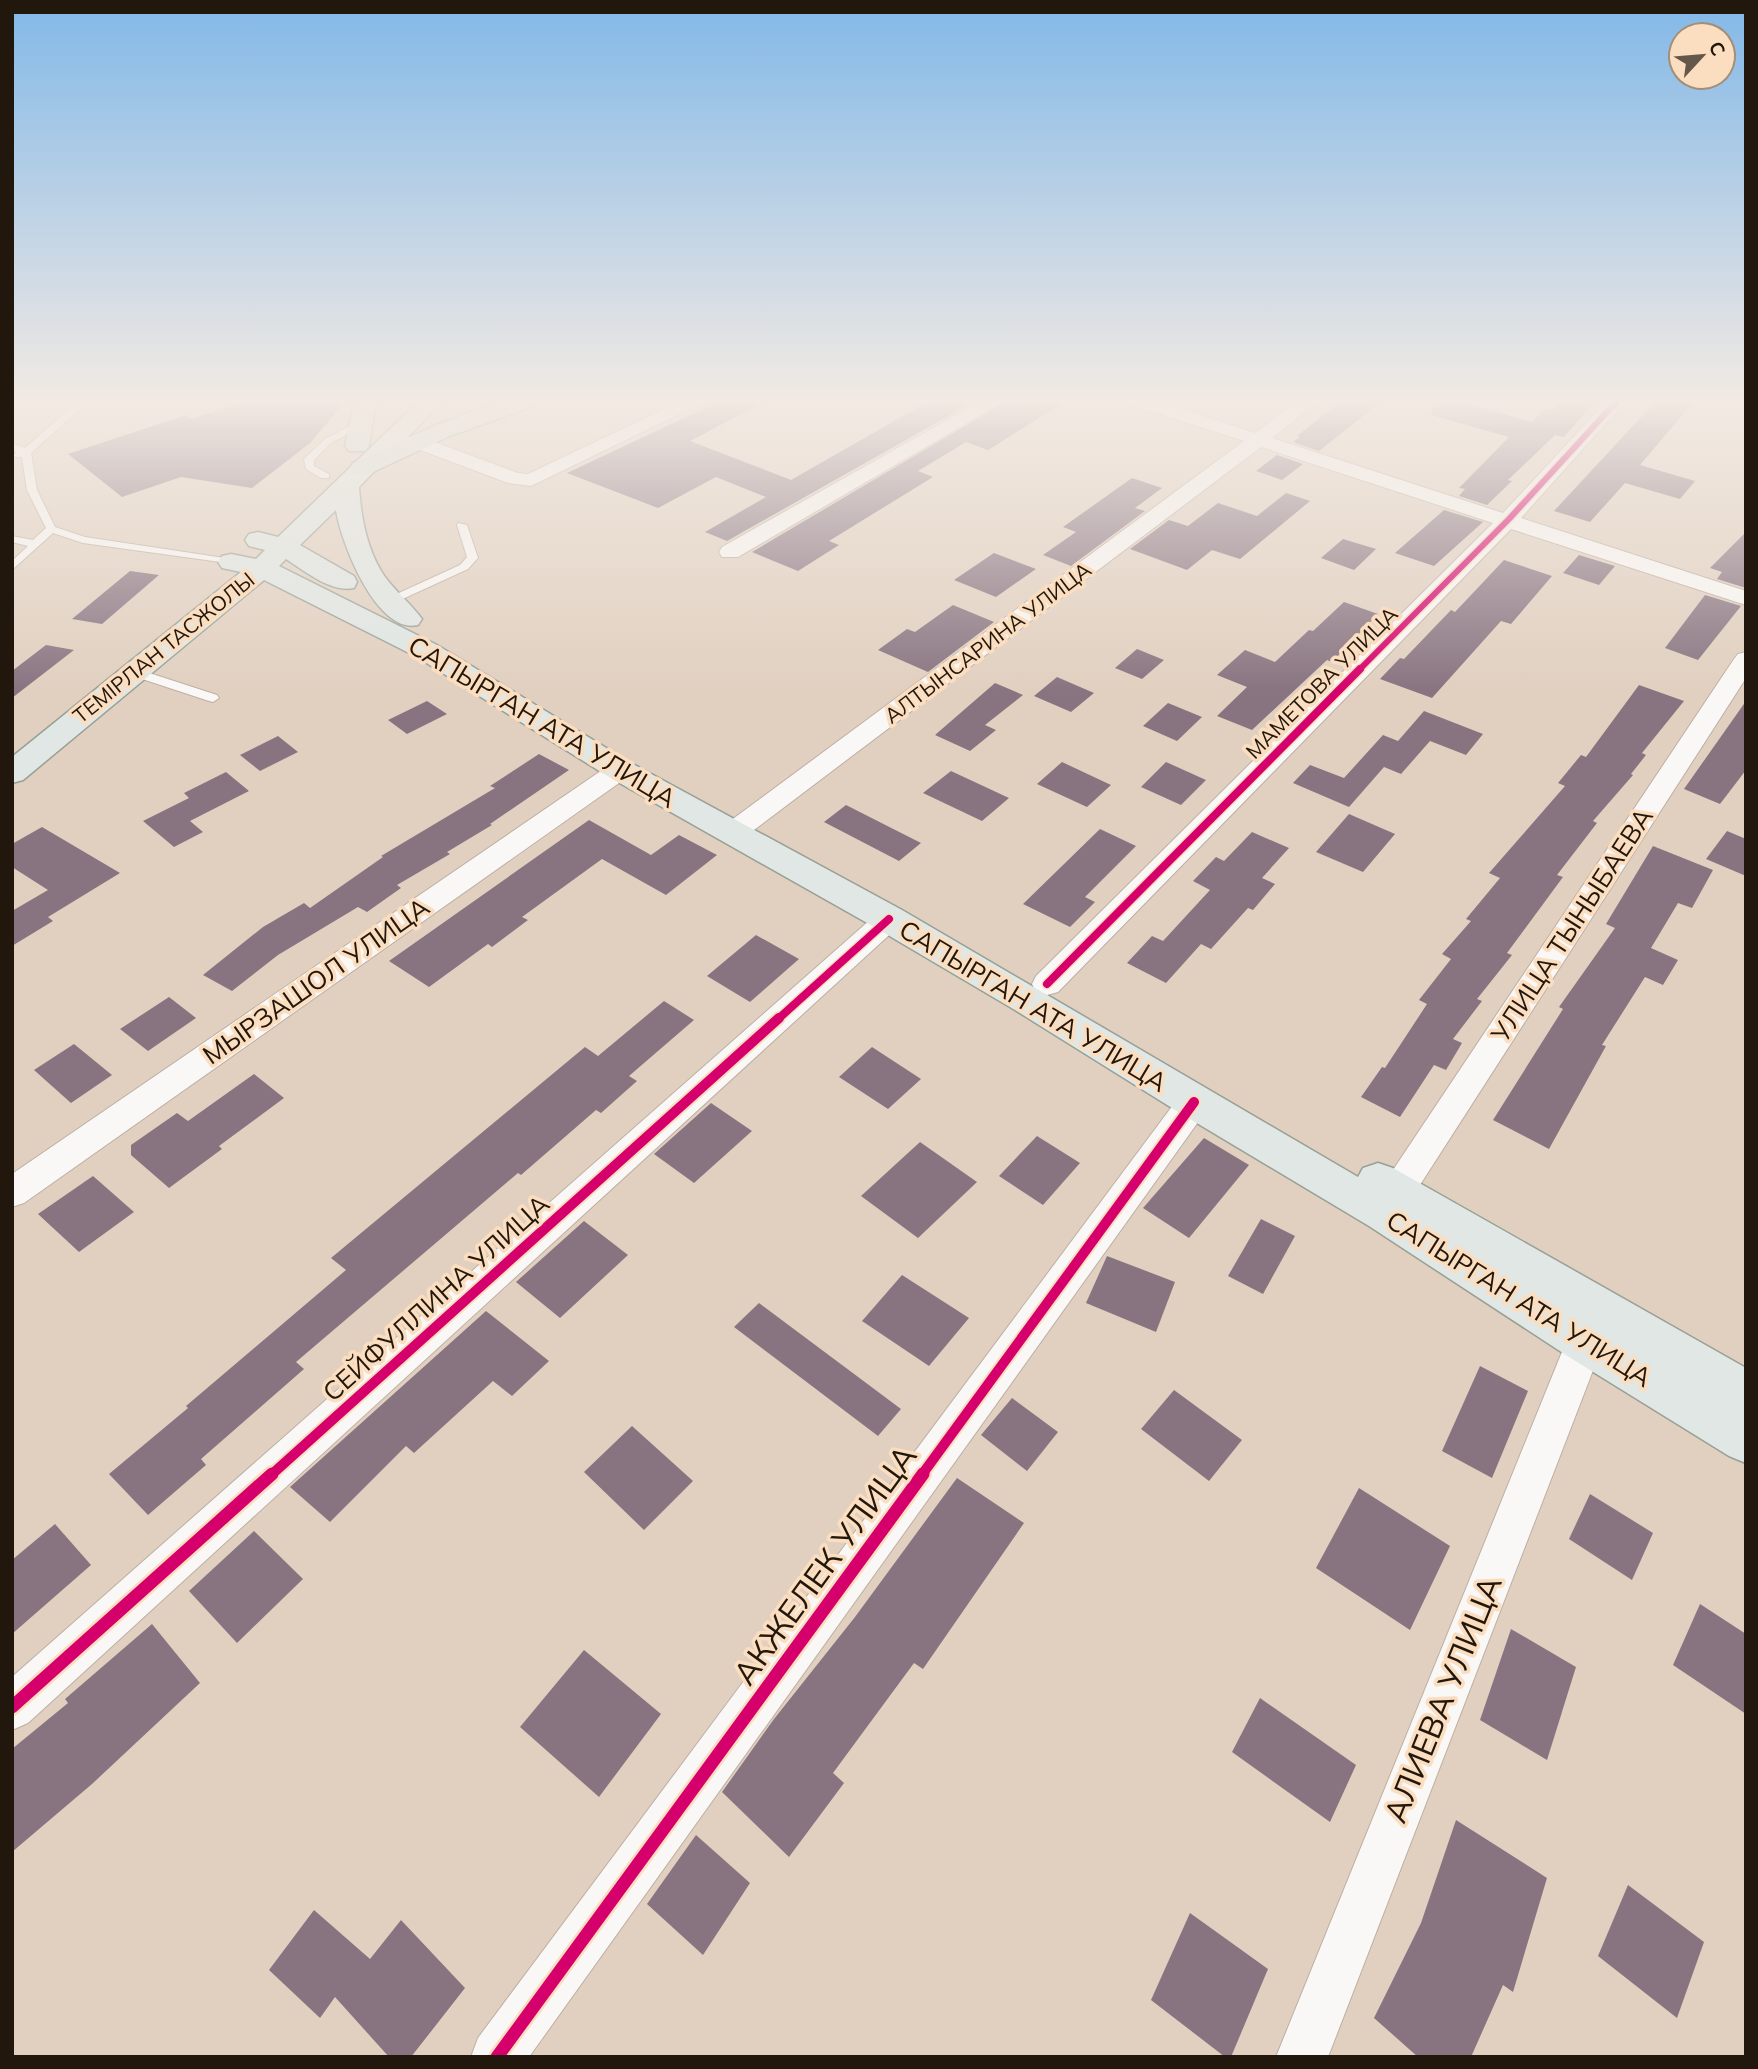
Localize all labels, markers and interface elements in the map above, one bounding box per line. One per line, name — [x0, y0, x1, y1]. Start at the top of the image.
north arrow — [1667, 21, 1737, 91]
text: С — [1704, 37, 1731, 60]
street label: АЛТЫНСАРИНА УЛИЦА — [879, 556, 1096, 728]
street label: ТЕМІРЛАН ТАСЖОЛЫ — [67, 566, 259, 728]
street label: МАМЕТОВА УЛИЦА — [1240, 600, 1403, 764]
street label: САПЫРГАН АТА УЛИЦА — [402, 628, 682, 815]
street label: УЛИЦА ТЫНЫБАЕВА — [1483, 801, 1660, 1049]
street label: МЫРЗАШОЛ УЛИЦА — [196, 890, 435, 1071]
street label: САПЫРГАН АТА УЛИЦА — [893, 912, 1173, 1099]
street label: СЕЙФУЛЛИНА УЛИЦА — [316, 1187, 556, 1408]
street label: САПЫРГАН АТА УЛИЦА — [1380, 1203, 1658, 1394]
street label: АКЖЕЛЕК УЛИЦА — [724, 1437, 925, 1692]
street label: АЛИЕВА УЛИЦА — [1374, 1569, 1510, 1828]

